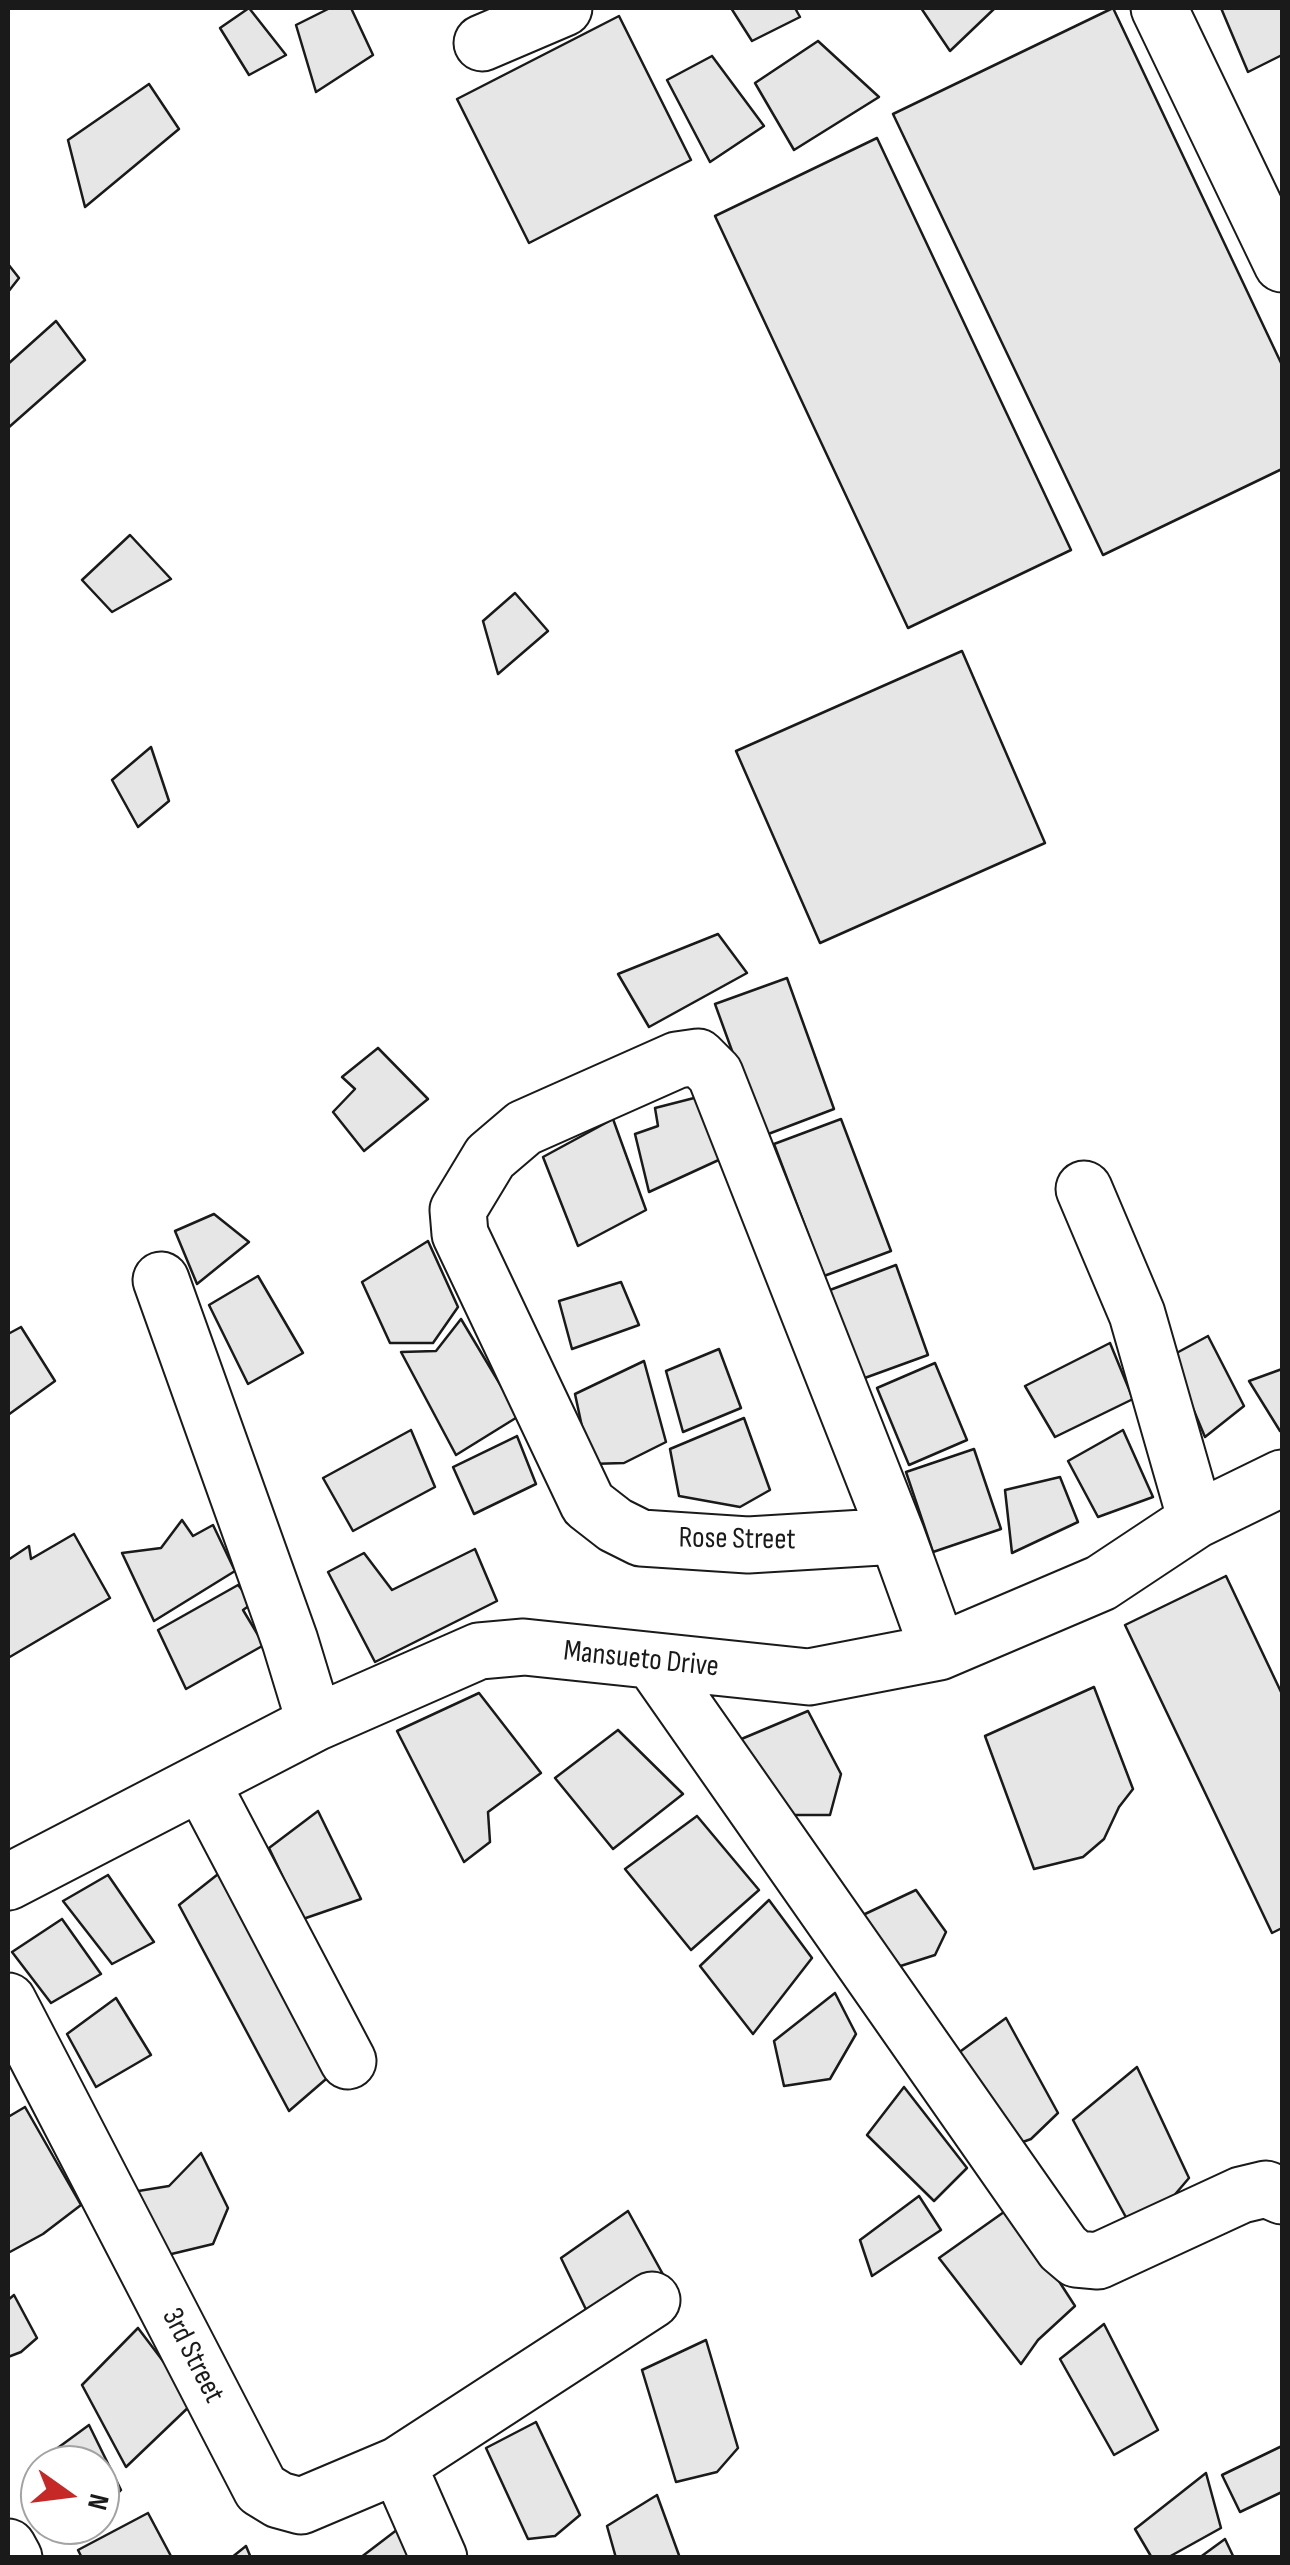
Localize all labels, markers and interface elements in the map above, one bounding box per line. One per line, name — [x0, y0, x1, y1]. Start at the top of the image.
street label: Rose Street — [678, 1521, 796, 1559]
street label: Mansueto Drive — [562, 1634, 720, 1686]
street label: 3rd Street — [153, 2303, 231, 2409]
north arrow — [20, 2445, 120, 2545]
text: N — [80, 2491, 115, 2513]

